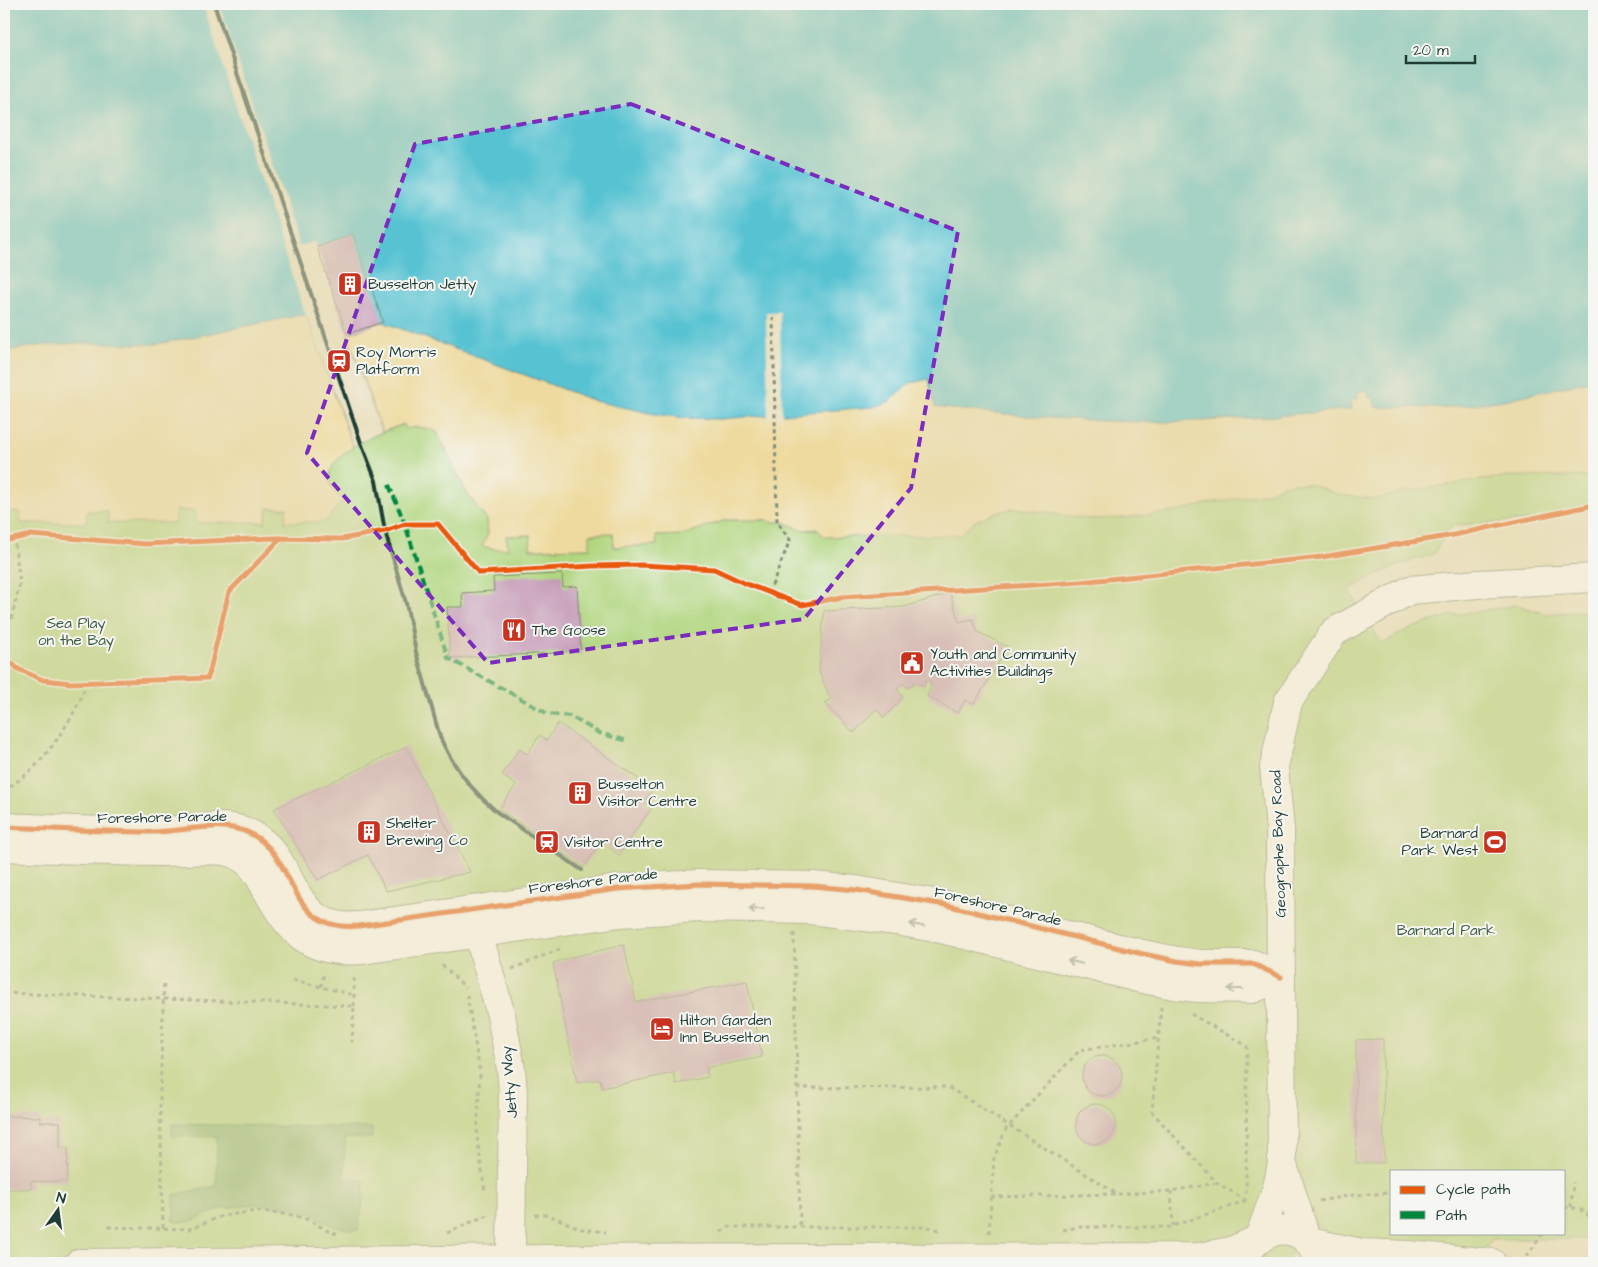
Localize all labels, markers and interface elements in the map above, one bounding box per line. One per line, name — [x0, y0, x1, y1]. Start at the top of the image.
scale bar — [1406, 32, 1474, 64]
text: 20 m — [1413, 40, 1449, 61]
building icon: Busselton Jetty — [337, 271, 363, 297]
place label: Busselton Jetty — [368, 274, 476, 296]
place label: Roy Morris Platform — [356, 342, 437, 380]
station icon: Roy Morris Platform — [326, 348, 352, 374]
park label: Sea Play on the Bay — [38, 613, 114, 652]
restaurant icon: The Goose — [501, 617, 527, 643]
place label: The Goose — [532, 620, 606, 641]
place label: Youth and Community Activities Buildings — [930, 644, 1076, 683]
public building icon: Youth and Community Activities Buildings — [899, 650, 925, 676]
street label: Geographe Bay Road — [1265, 770, 1293, 918]
place label: Busselton Visitor Centre — [598, 774, 697, 812]
building icon: Busselton Visitor Centre — [567, 780, 593, 806]
street label: Foreshore Parade — [97, 806, 227, 829]
place label: Shelter Brewing Co — [386, 813, 468, 852]
building icon: Shelter Brewing Co — [356, 819, 382, 845]
place label: Barnard Park West — [1401, 823, 1478, 861]
station icon: Visitor Centre — [534, 829, 560, 855]
sports icon: Barnard Park West — [1482, 829, 1508, 855]
place label: Visitor Centre — [564, 832, 663, 853]
street label: Foreshore Parade — [527, 863, 659, 900]
street label: Foreshore Parade — [932, 882, 1064, 931]
one-way arrow — [748, 904, 764, 913]
one-way arrow — [909, 919, 925, 929]
park label: Barnard Park — [1397, 920, 1495, 941]
one-way arrow — [1068, 957, 1084, 966]
one-way arrow — [1227, 984, 1244, 994]
place label: Hilton Garden Inn Busselton — [680, 1010, 772, 1048]
hotel icon: Hilton Garden Inn Busselton — [649, 1016, 675, 1042]
street label: Jetty Way — [496, 1045, 524, 1119]
legend — [1390, 1170, 1566, 1234]
text: Cycle path — [1436, 1179, 1511, 1201]
north arrow — [32, 1184, 82, 1234]
text: N — [54, 1188, 68, 1209]
text: Path — [1436, 1205, 1467, 1226]

